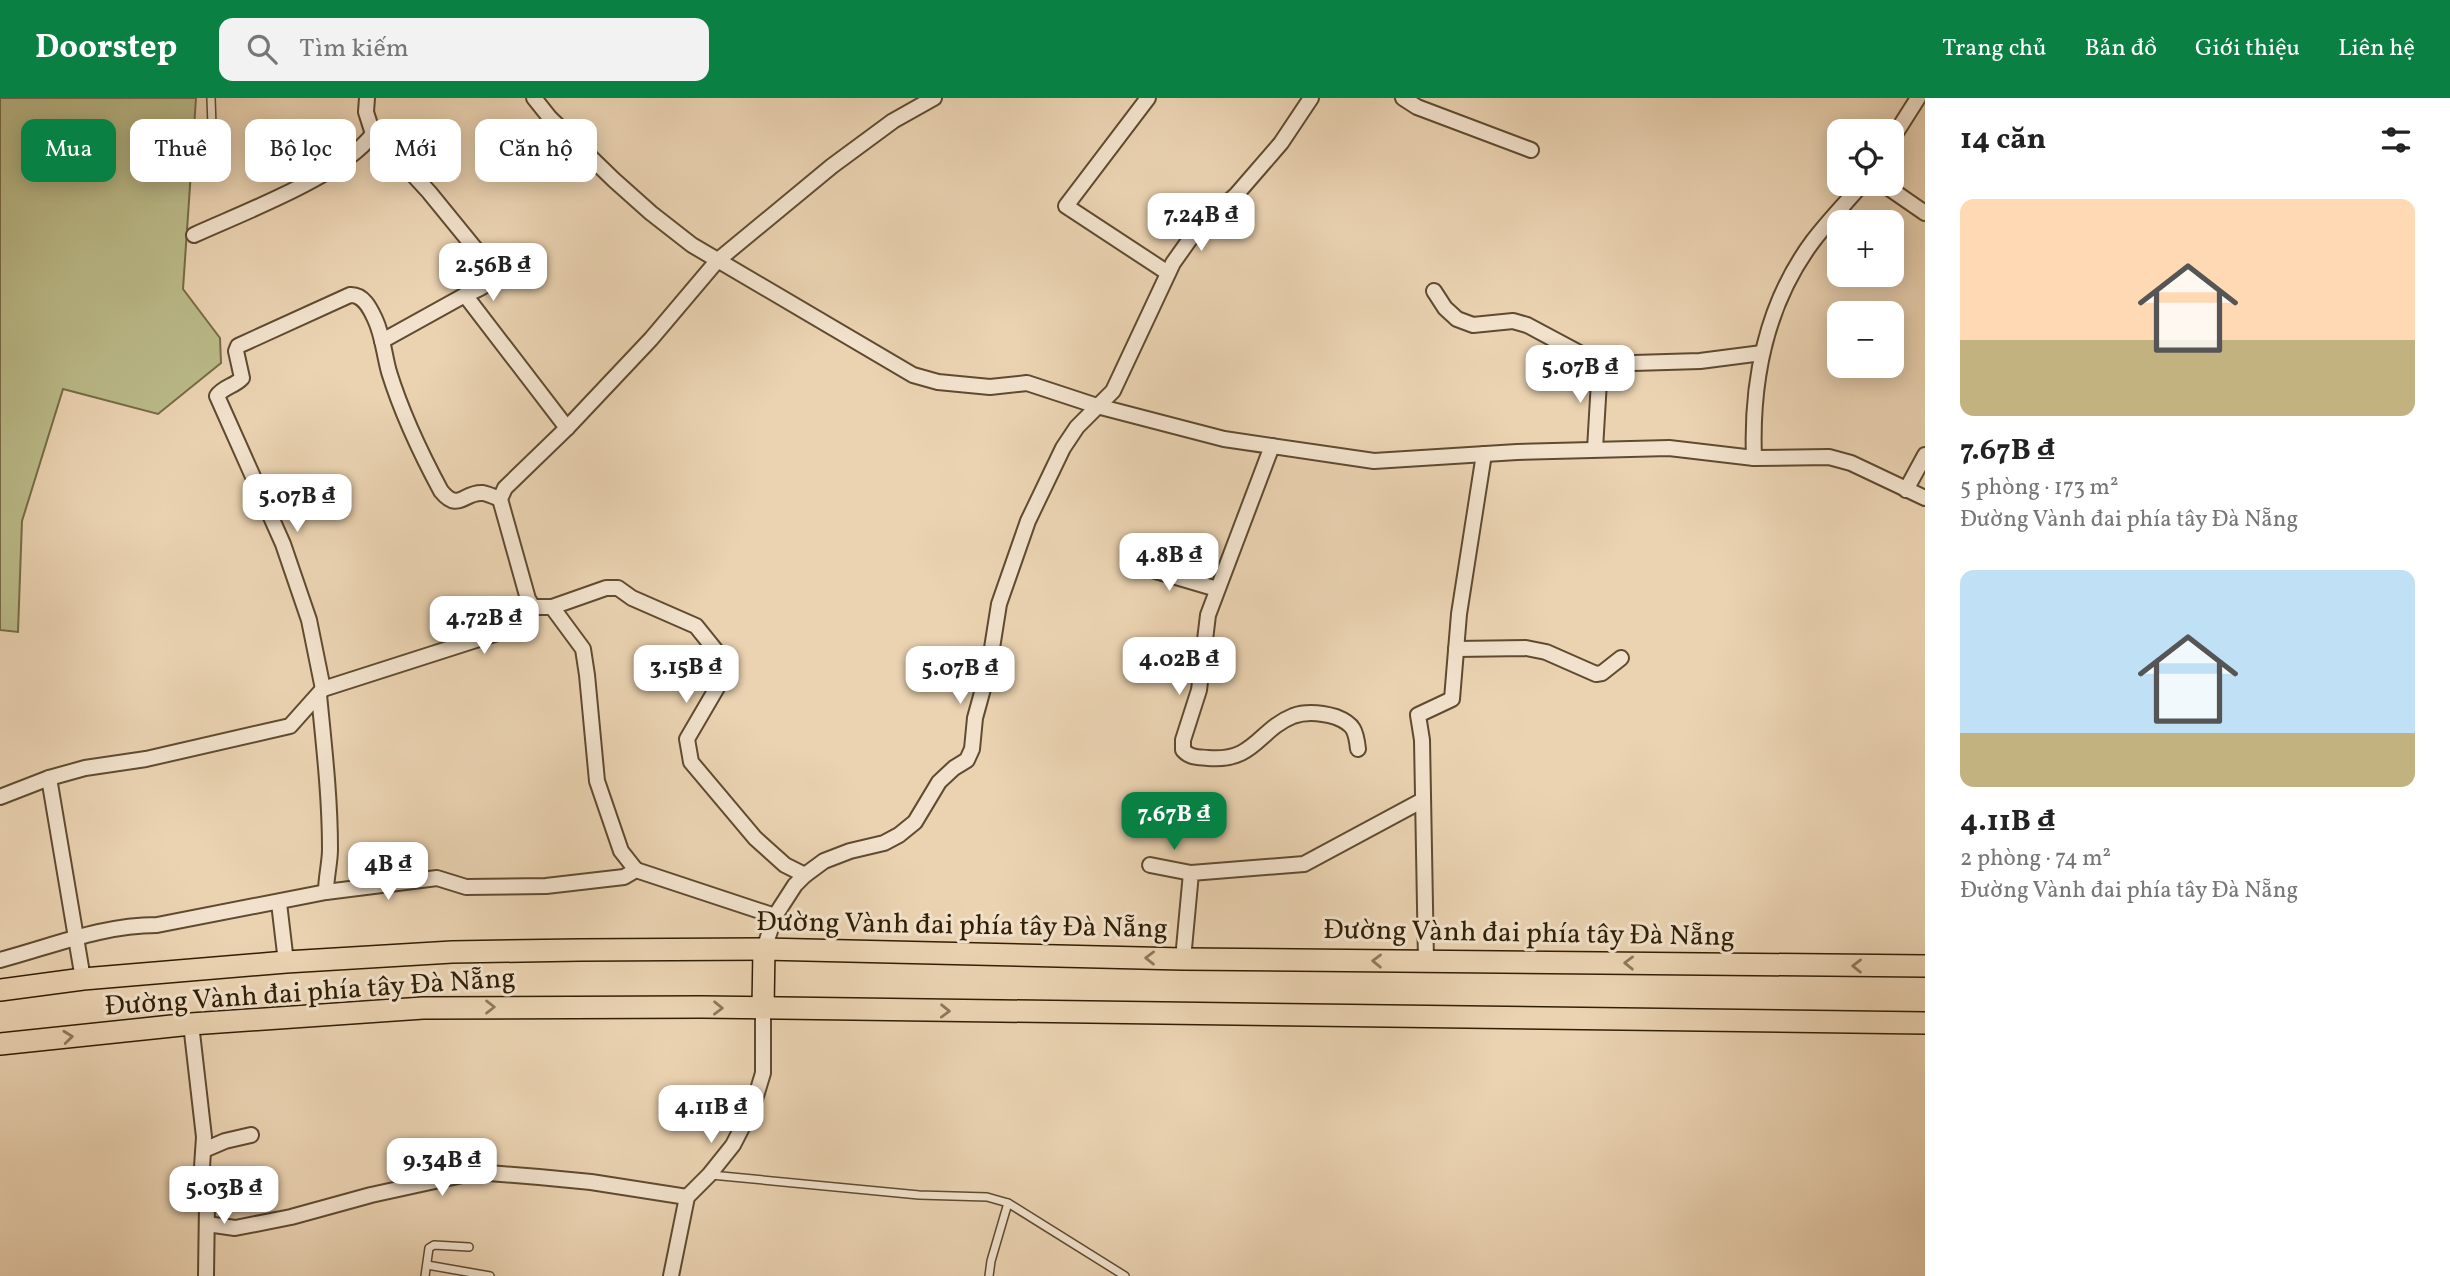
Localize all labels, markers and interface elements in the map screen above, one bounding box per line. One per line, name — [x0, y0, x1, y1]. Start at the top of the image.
search box — [219, 18, 709, 81]
text: Doorstep — [35, 26, 177, 72]
icon: search — [243, 30, 281, 68]
text: Tìm kiếm — [299, 31, 409, 67]
text: Trang chủ — [1942, 32, 2047, 66]
text: Bản đồ — [2085, 32, 2157, 66]
text: Giới thiệu — [2195, 32, 2300, 66]
text: Liên hệ — [2338, 32, 2415, 66]
chip: Mua — [21, 119, 116, 182]
chip: Thuê — [130, 119, 231, 182]
chip: Bộ lọc — [245, 119, 356, 182]
chip: Mới — [370, 119, 461, 182]
chip: Căn hộ — [475, 119, 597, 182]
map controls — [1827, 119, 1904, 378]
button: locate — [1827, 119, 1904, 196]
text: 14 căn — [1960, 119, 2046, 161]
icon: filters — [2377, 121, 2415, 159]
pin: 7.24B ₫ — [1136, 194, 1266, 253]
text: 7.24B ₫ — [1164, 200, 1238, 232]
button: + — [1827, 210, 1904, 287]
pin: 2.56B ₫ — [428, 244, 558, 303]
icon: home — [2125, 245, 2251, 371]
text: 2.56B ₫ — [455, 250, 531, 282]
button: − — [1827, 301, 1904, 378]
pin: 5.07B ₫ — [1515, 345, 1645, 405]
text: 5.07B ₫ — [1542, 352, 1618, 384]
text: 7.67B ₫ — [1960, 430, 2055, 472]
text: 5 phòng · 173 m² — [1960, 472, 2118, 504]
pin: 5.07B ₫ — [232, 474, 362, 534]
text: 5.07B ₫ — [259, 481, 335, 513]
text: Đường Vành đai phía tây Đà Nẵng — [1960, 504, 2298, 536]
pin: 4.8B ₫ — [1112, 533, 1226, 593]
text: 4.8B ₫ — [1135, 540, 1203, 572]
pin: 4.72B ₫ — [419, 596, 549, 656]
text: 4.72B ₫ — [446, 603, 522, 635]
icon: home — [2125, 616, 2251, 742]
pin: 4.02B ₫ — [1114, 638, 1244, 697]
text: 4.02B ₫ — [1139, 644, 1219, 676]
pin: 3.15B ₫ — [621, 646, 751, 705]
pin: 5.07B ₫ — [895, 646, 1025, 706]
text: 3.15B ₫ — [650, 652, 722, 684]
text: 5.07B ₫ — [922, 653, 998, 685]
pin: 7.67B ₫ — [1109, 792, 1239, 852]
text: 7.67B ₫ — [1138, 799, 1210, 831]
text: 4.11B ₫ — [1960, 801, 2055, 843]
pin: 4B ₫ — [347, 842, 429, 902]
text: 2 phòng · 74 m² — [1960, 843, 2111, 875]
text: 4B ₫ — [364, 849, 412, 881]
text: Đường Vành đai phía tây Đà Nẵng — [1960, 875, 2298, 907]
street label: Đường Vành đai phía tây Đà Nẵng — [756, 903, 1168, 949]
street label: Đường Vành đai phía tây Đà Nẵng — [1323, 911, 1735, 957]
one-way arrow — [1144, 950, 1155, 965]
one-way arrow — [1372, 953, 1383, 968]
one-way arrow — [1624, 955, 1634, 971]
one-way arrow — [1851, 958, 1862, 974]
street label: Đường Vành đai phía tây Đà Nẵng — [103, 959, 517, 1027]
one-way arrow — [485, 1000, 496, 1015]
one-way arrow — [712, 1000, 723, 1015]
one-way arrow — [940, 1003, 951, 1019]
one-way arrow — [62, 1029, 74, 1044]
pin: 4.11B ₫ — [646, 1086, 776, 1145]
text: 4.11B ₫ — [675, 1092, 747, 1124]
pin: 9.34B ₫ — [377, 1138, 507, 1198]
text: 9.34B ₫ — [403, 1145, 481, 1177]
pin: 5.03B ₫ — [159, 1166, 289, 1226]
text: 5.03B ₫ — [185, 1173, 263, 1205]

